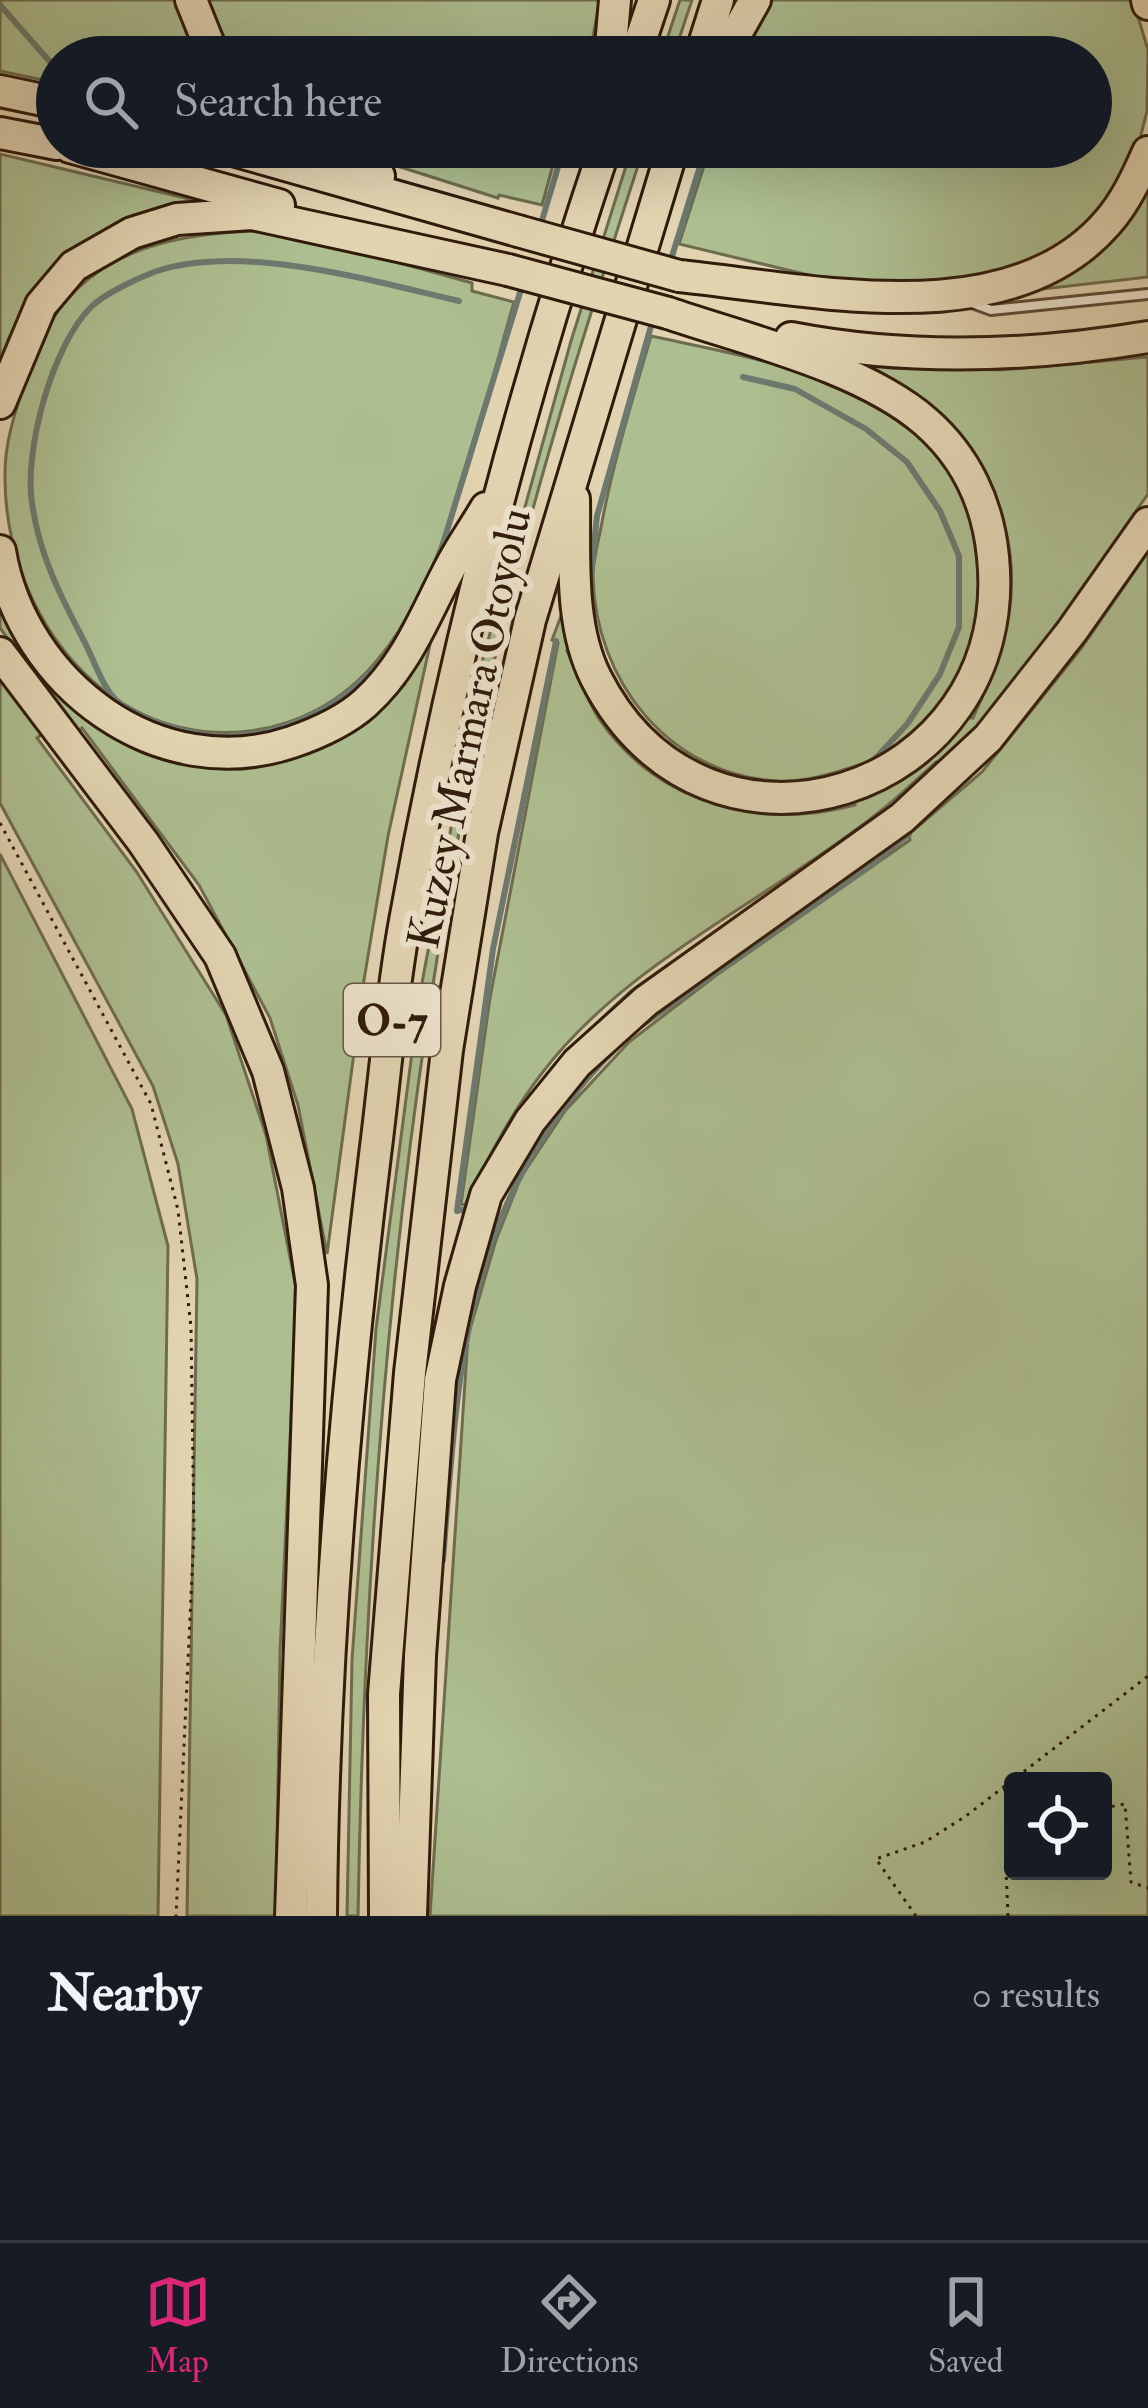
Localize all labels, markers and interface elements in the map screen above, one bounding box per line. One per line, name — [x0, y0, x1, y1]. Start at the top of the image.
search box — [36, 36, 1112, 168]
icon: search — [78, 69, 144, 135]
text: Search here — [174, 74, 382, 130]
street label: Kuzey Marmara Otoyolu — [396, 503, 544, 954]
road number: O-7 — [344, 984, 440, 1056]
map controls — [1004, 1772, 1112, 1880]
button: locate — [1004, 1772, 1112, 1880]
text: Nearby — [48, 1962, 201, 2026]
text: 0 results — [972, 1970, 1100, 2019]
tab: Map — [145, 2269, 211, 2382]
tab: Directions — [500, 2269, 639, 2382]
tab: Saved — [928, 2269, 1003, 2382]

